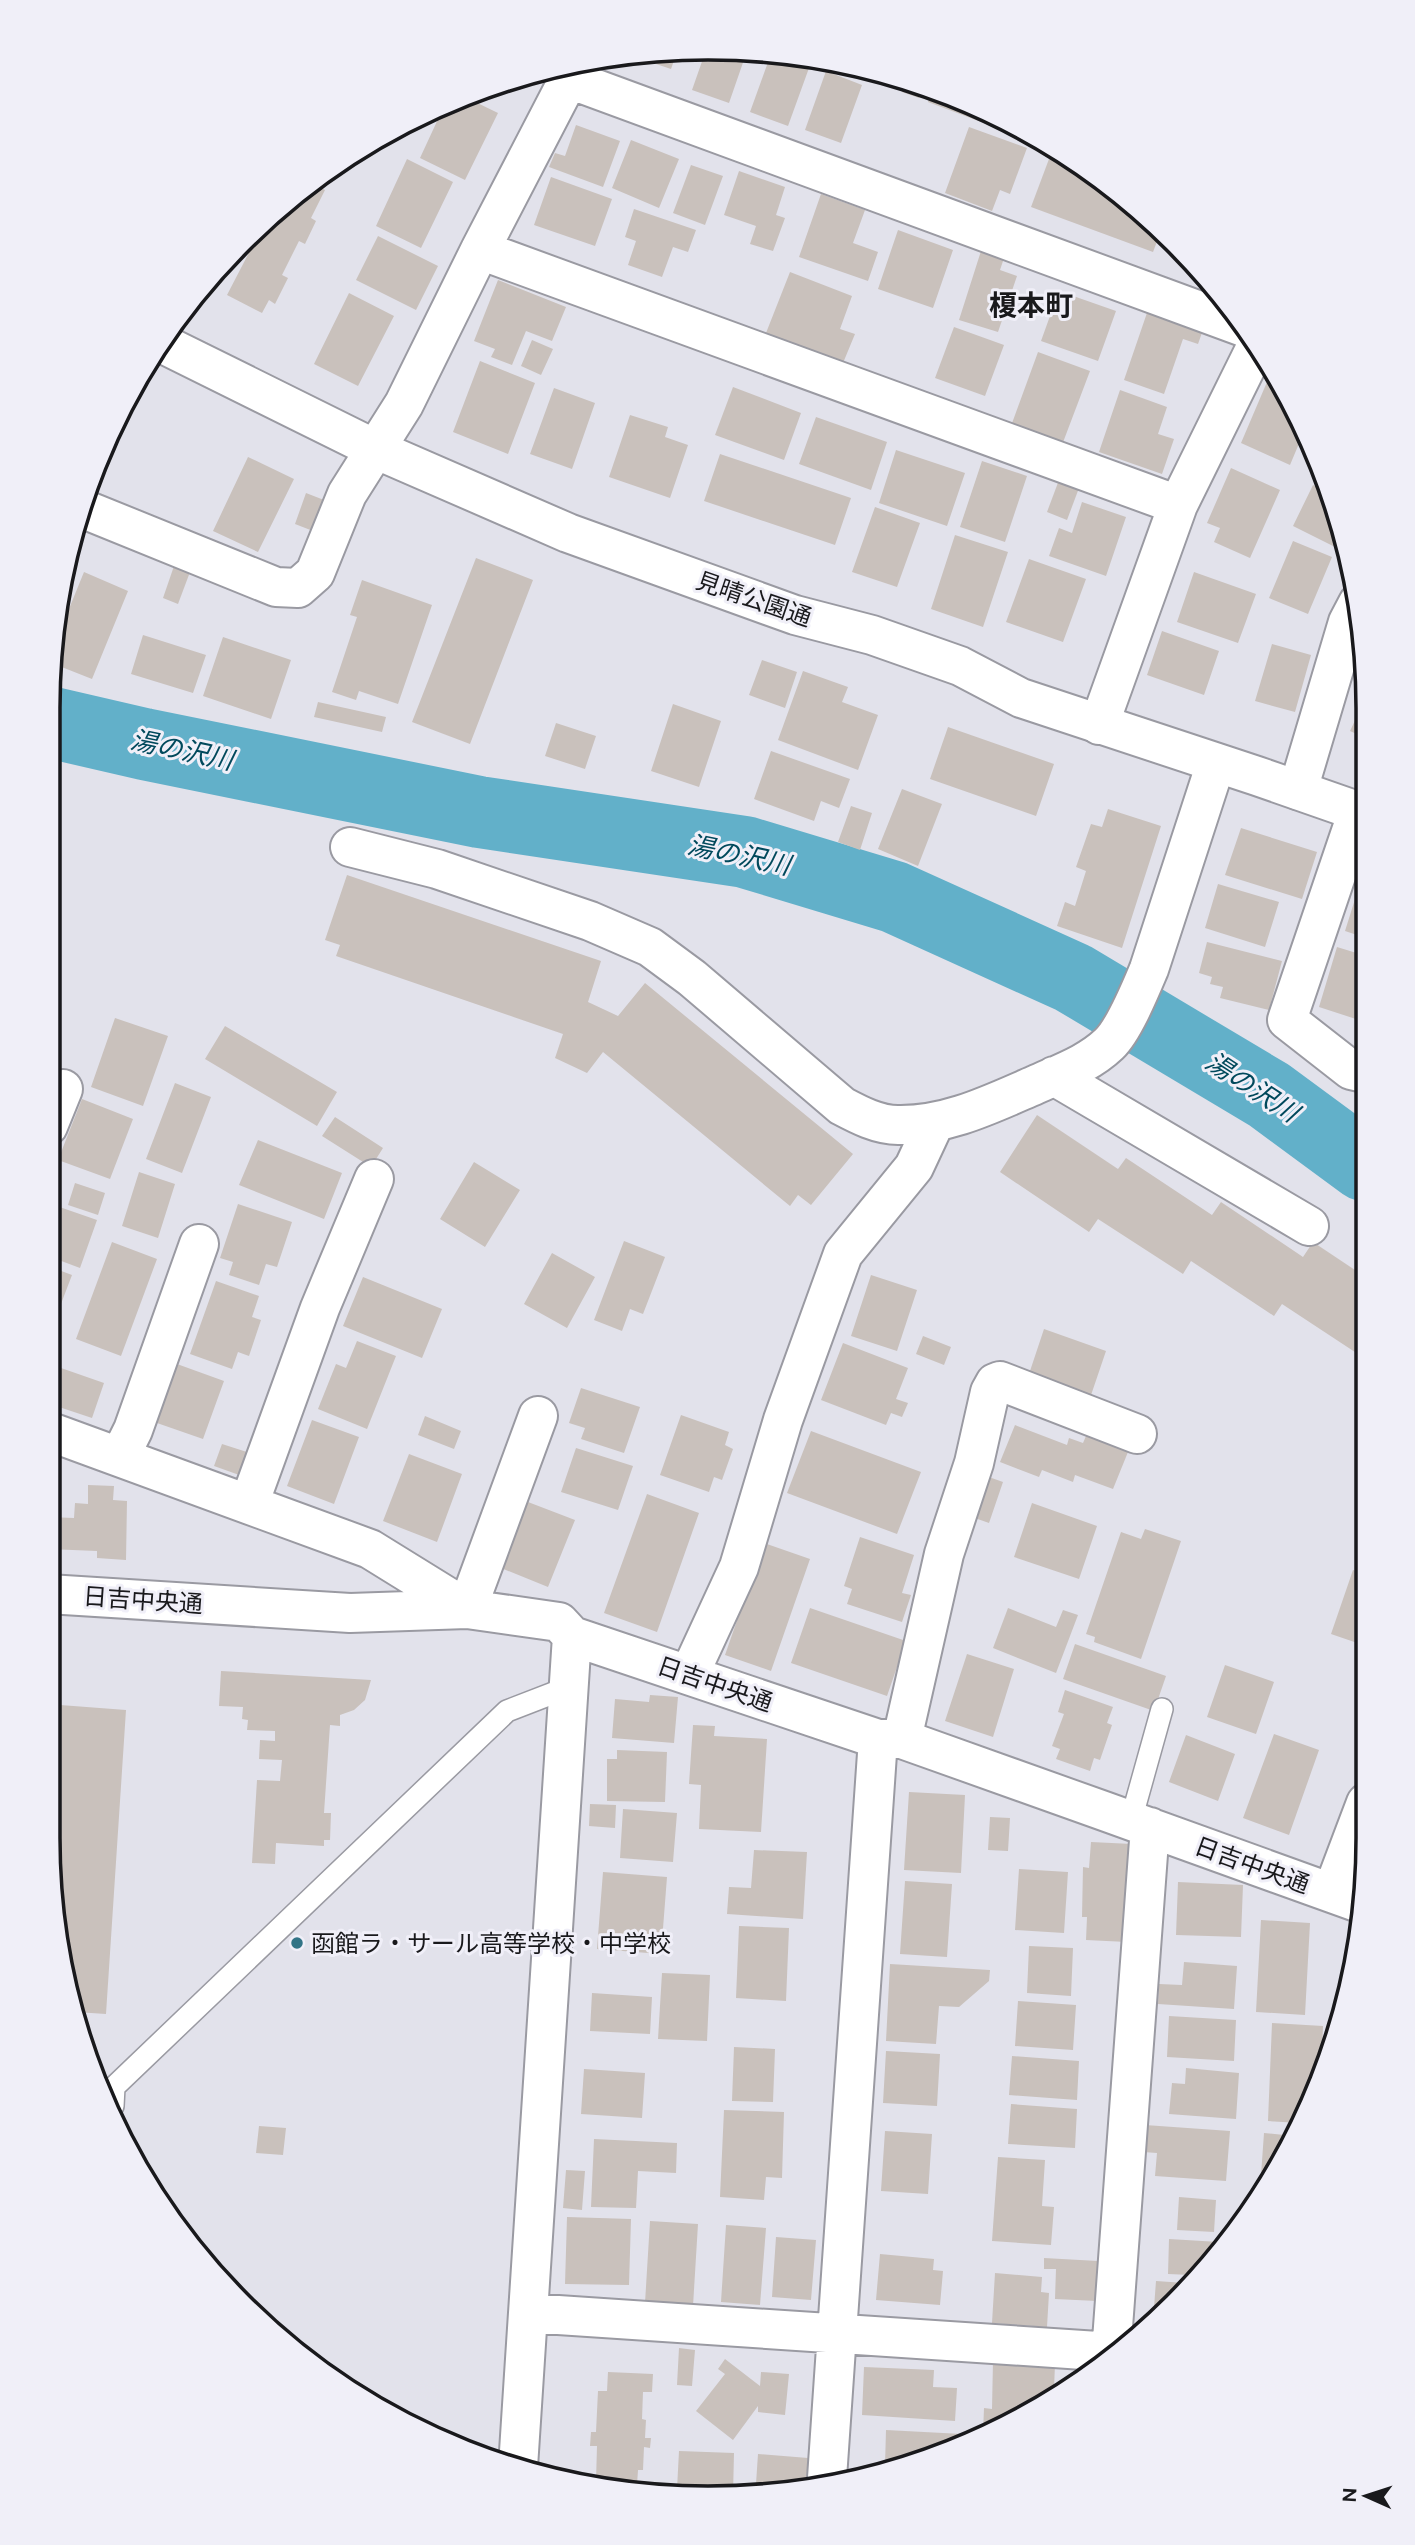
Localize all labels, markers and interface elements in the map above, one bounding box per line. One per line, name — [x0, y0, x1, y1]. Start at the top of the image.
district label: 榎本町 — [989, 288, 1073, 322]
street label: 見晴公園通 — [693, 566, 815, 632]
water label: 湯の沢川 — [128, 724, 239, 777]
water label: 湯の沢川 — [685, 829, 796, 882]
water label: 湯の沢川 — [1200, 1045, 1307, 1130]
street label: 日吉中央通 — [82, 1581, 204, 1619]
street label: 日吉中央通 — [654, 1651, 776, 1717]
street label: 日吉中央通 — [1191, 1831, 1313, 1899]
place label: 函館ラ・サール高等学校・中学校 — [311, 1929, 671, 1958]
marker: 函館ラ・サール高等学校・中学校 — [289, 1935, 305, 1951]
north arrow — [1331, 2461, 1401, 2531]
text: N — [1338, 2487, 1361, 2503]

